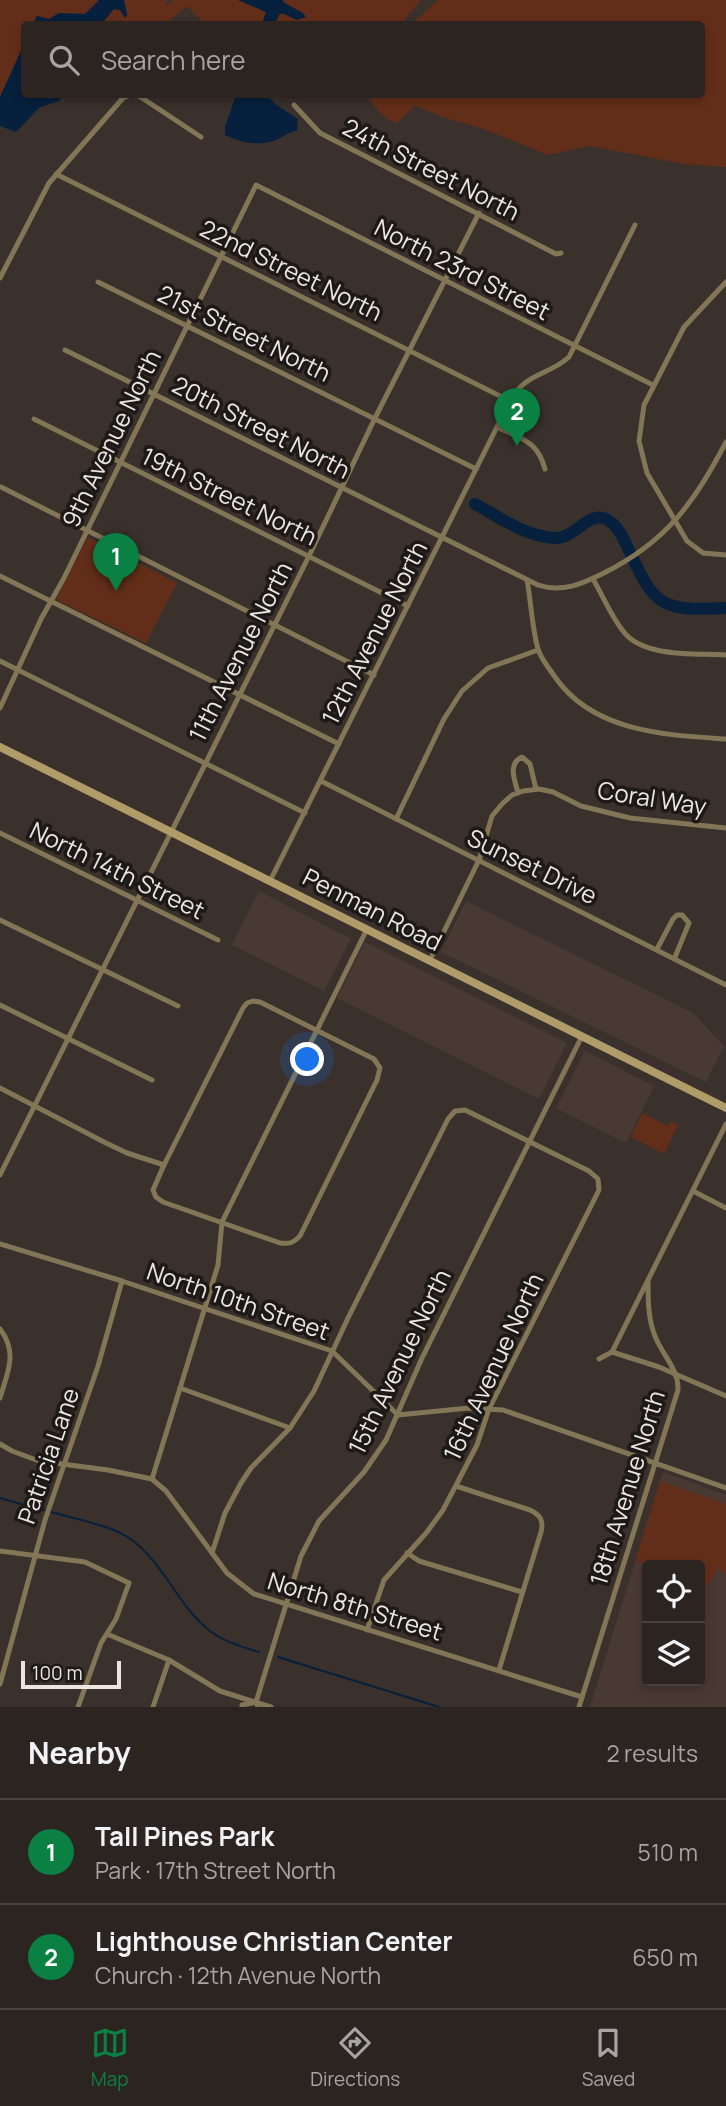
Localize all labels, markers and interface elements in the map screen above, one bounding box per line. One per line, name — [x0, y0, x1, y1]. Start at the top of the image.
search box — [21, 21, 705, 98]
icon: search — [45, 41, 83, 79]
text: Search here — [101, 42, 246, 78]
street label: 24th Street North — [338, 110, 526, 228]
street label: North 23rd Street — [369, 210, 556, 327]
street label: 22nd Street North — [195, 211, 388, 328]
street label: 21st Street North — [153, 277, 337, 389]
street label: 9th Avenue North — [53, 344, 168, 533]
street label: 20th Street North — [167, 368, 356, 486]
pin: 2 — [494, 388, 540, 446]
street label: 19th Street North — [136, 439, 323, 552]
pin: 1 — [93, 533, 139, 591]
street label: 12th Avenue North — [313, 535, 434, 730]
street label: 11th Avenue North — [180, 556, 299, 747]
street label: Coral Way — [595, 773, 709, 822]
street label: North 14th Street — [25, 813, 211, 926]
street label: Sunset Drive — [462, 820, 603, 911]
street label: Penman Road — [297, 859, 448, 958]
your location — [290, 1042, 324, 1076]
street label: North 10th Street — [143, 1254, 334, 1347]
street label: 15th Avenue North — [340, 1263, 458, 1459]
street label: 16th Avenue North — [435, 1267, 550, 1465]
street label: Patricia Lane — [9, 1383, 86, 1528]
street label: 18th Avenue North — [581, 1386, 672, 1589]
map controls — [642, 1560, 705, 1686]
button: locate — [642, 1560, 705, 1623]
street label: North 8th Street — [264, 1563, 447, 1648]
button: layers — [642, 1623, 705, 1686]
scale bar — [21, 1658, 121, 1690]
text: 100 m — [32, 1660, 83, 1686]
text: Nearby — [28, 1732, 131, 1773]
text: 2 results — [606, 1737, 698, 1769]
text: Tall Pines Park — [95, 1818, 274, 1854]
text: 1 — [46, 1836, 56, 1868]
text: 510 m — [638, 1836, 698, 1868]
text: Park · 17th Street North — [95, 1854, 336, 1886]
text: Lighthouse Christian Center — [95, 1923, 453, 1959]
text: 2 — [44, 1941, 58, 1973]
text: 650 m — [632, 1941, 698, 1973]
text: Church · 12th Avenue North — [95, 1959, 381, 1991]
tab: Map — [91, 2024, 129, 2092]
tab: Directions — [310, 2024, 400, 2092]
tab: Saved — [582, 2024, 635, 2092]

